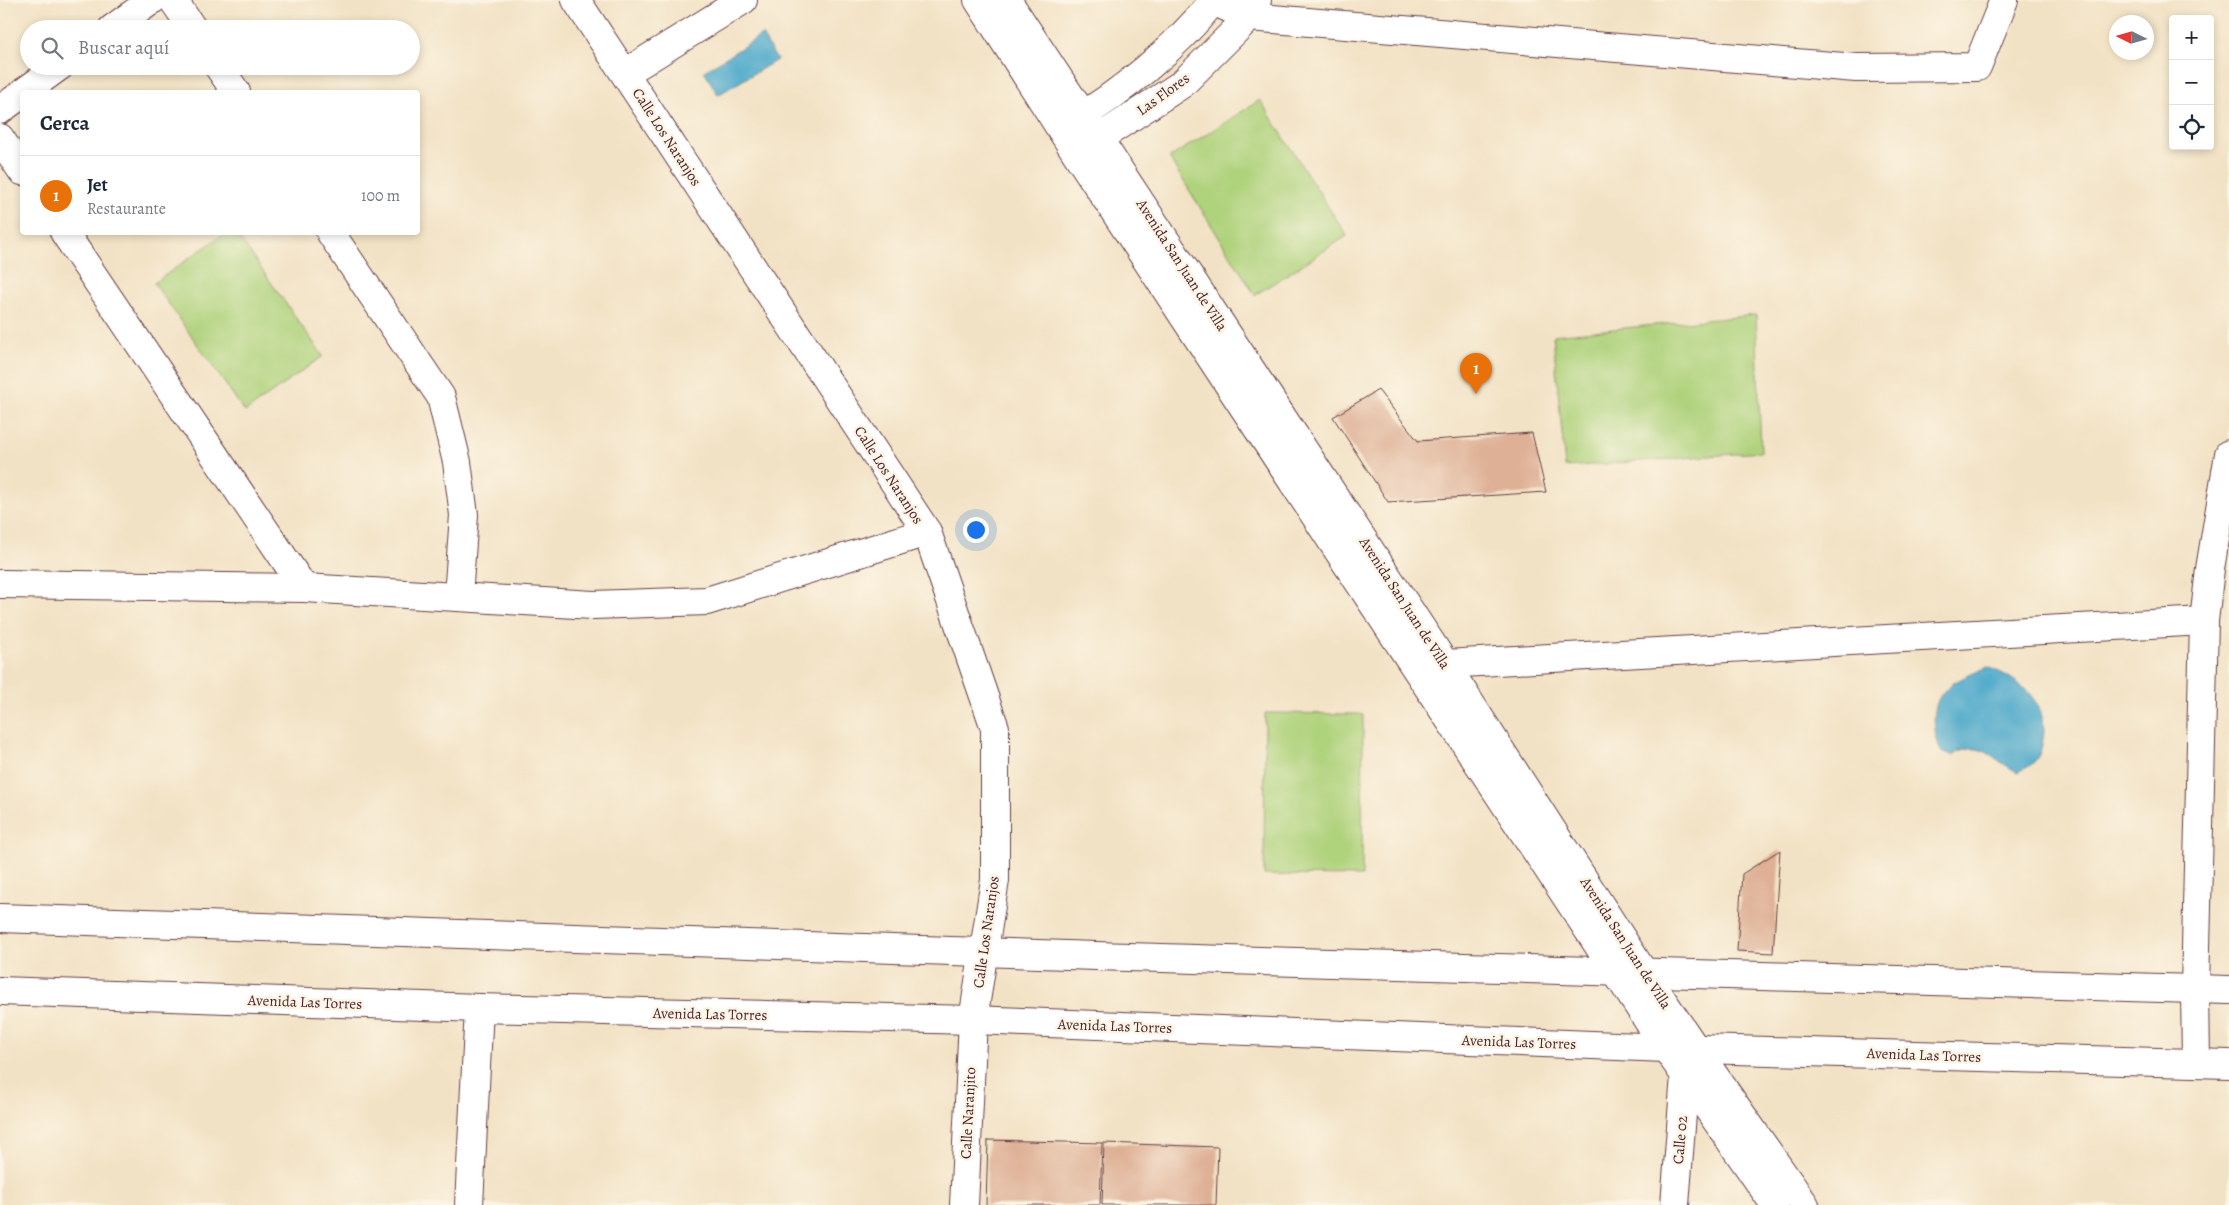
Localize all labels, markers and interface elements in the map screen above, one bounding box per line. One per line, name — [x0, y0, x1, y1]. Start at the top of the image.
north arrow — [2109, 15, 2154, 60]
map controls — [2169, 15, 2214, 150]
button: + — [2169, 15, 2214, 60]
search box — [20, 20, 420, 75]
icon: search — [38, 34, 66, 62]
text: Buscar aquí — [78, 35, 169, 61]
button: − — [2169, 60, 2214, 105]
street label: Las Flores — [1133, 68, 1193, 120]
street label: Calle Los Naranjos — [628, 84, 706, 190]
button: locate — [2169, 105, 2214, 150]
text: Cerca — [40, 109, 90, 137]
text: Jet — [87, 172, 108, 198]
text: 1 — [53, 185, 59, 207]
text: 100 m — [361, 185, 400, 207]
street label: Avenida San Juan de Villa — [1131, 194, 1232, 335]
text: Restaurante — [87, 198, 166, 220]
pin: 1 — [1460, 353, 1492, 394]
street label: Calle Los Naranjos — [850, 422, 928, 528]
your location — [963, 517, 989, 543]
street label: Avenida San Juan de Villa — [1354, 532, 1455, 673]
street label: Avenida San Juan de Villa — [1575, 872, 1676, 1013]
street label: Calle Los Naranjos — [968, 875, 1004, 989]
street label: Avenida Las Torres — [246, 990, 363, 1014]
street label: Avenida Las Torres — [652, 1003, 767, 1025]
street label: Avenida Las Torres — [1056, 1014, 1173, 1038]
street label: Avenida Las Torres — [1460, 1030, 1577, 1054]
street label: Avenida Las Torres — [1865, 1043, 1982, 1067]
street label: Calle Naranjito — [956, 1067, 980, 1159]
street label: Calle 02 — [1668, 1115, 1692, 1165]

